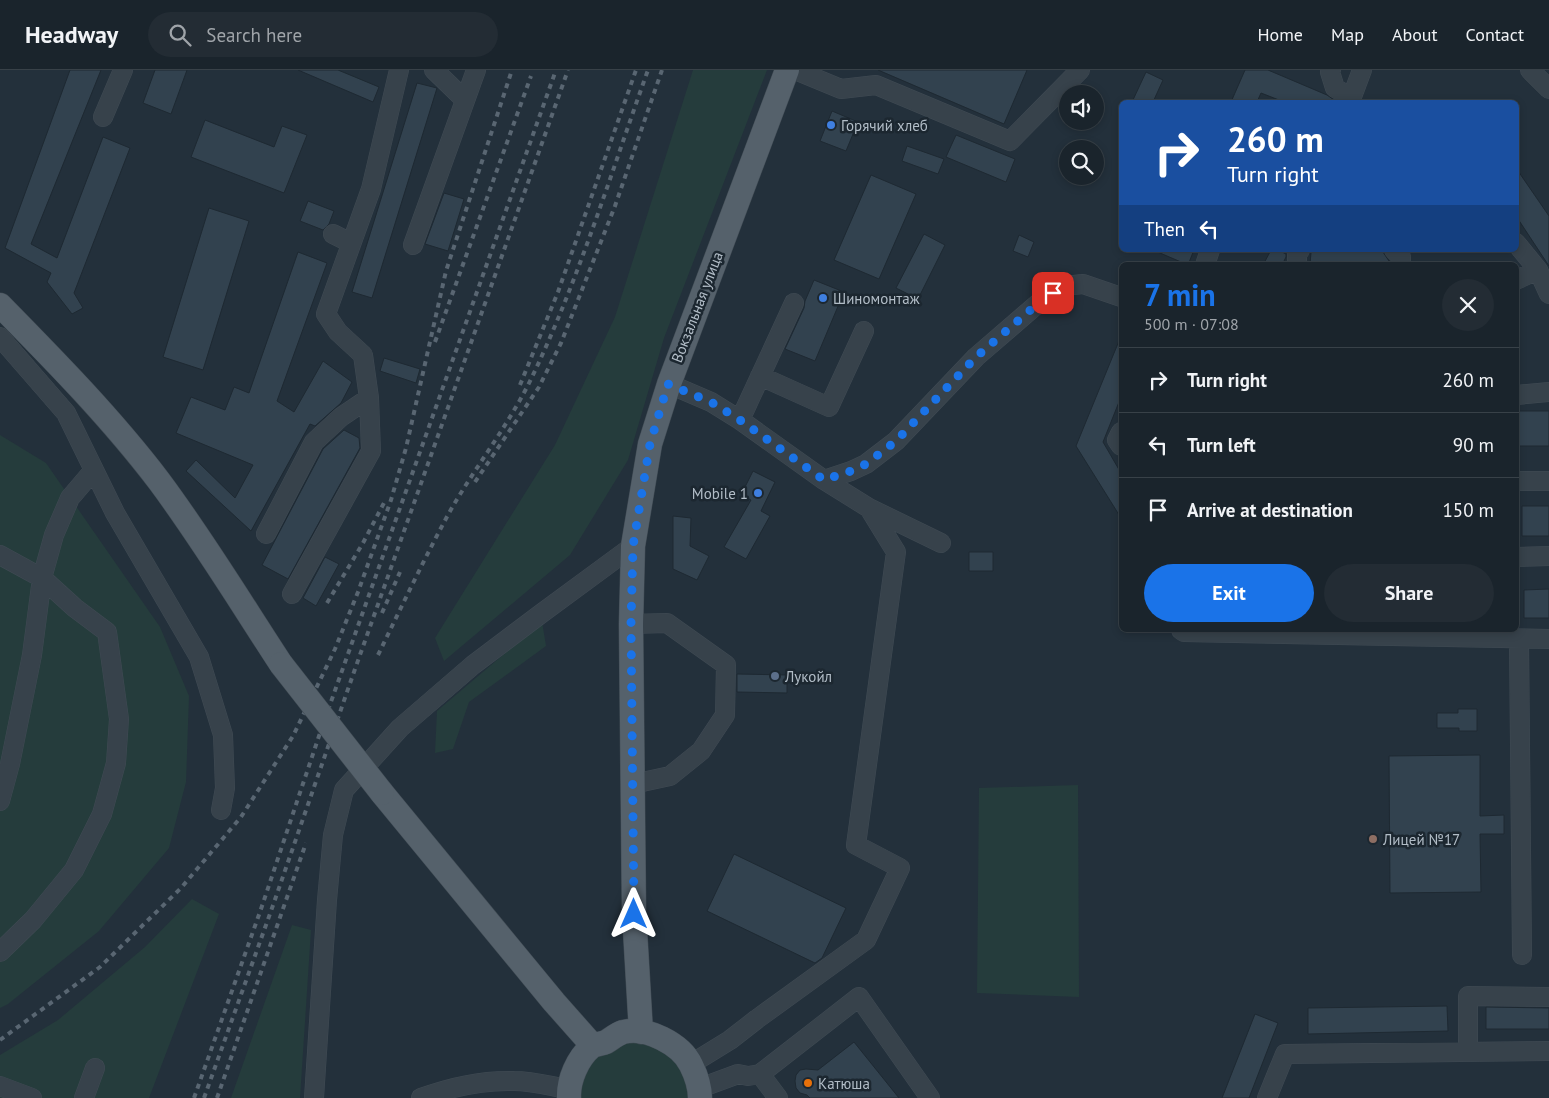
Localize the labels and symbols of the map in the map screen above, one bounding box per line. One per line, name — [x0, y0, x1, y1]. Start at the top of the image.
place label: Горячий хлеб — [841, 116, 928, 135]
marker: Горячий хлеб — [825, 119, 837, 131]
street label: Вокзальная улица — [667, 249, 727, 365]
pin — [1032, 272, 1074, 314]
place label: Шиномонтаж — [833, 289, 920, 308]
marker: Шиномонтаж — [817, 292, 829, 304]
place label: Mobile 1 — [692, 484, 748, 503]
marker: Mobile 1 — [752, 487, 764, 499]
place label: Лукойл — [784, 667, 832, 686]
marker: Лукойл — [769, 670, 781, 682]
place label: Лицей №17 — [1382, 830, 1460, 849]
marker: Лицей №17 — [1367, 833, 1379, 845]
position arrow — [607, 887, 659, 939]
place label: Катюша — [818, 1074, 870, 1093]
marker: Катюша — [802, 1077, 814, 1089]

